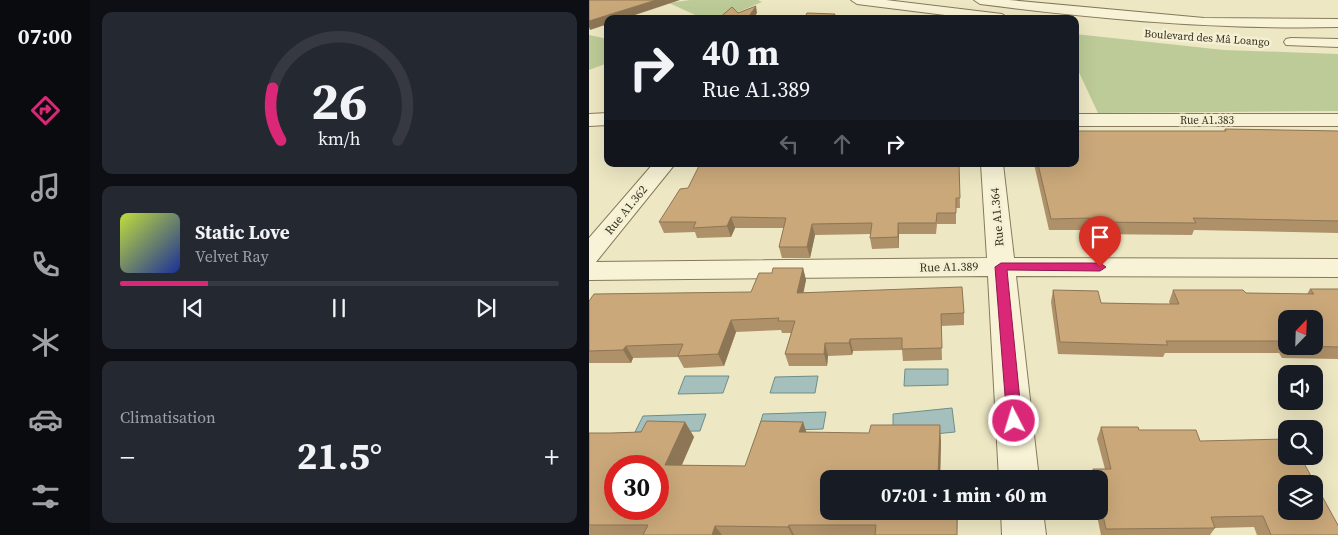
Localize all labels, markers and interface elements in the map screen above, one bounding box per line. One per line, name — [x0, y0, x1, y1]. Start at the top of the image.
text: 07:00 — [18, 21, 72, 51]
street label: Boulevard des Mâ Loango — [1144, 26, 1270, 50]
text: 40 m — [702, 29, 779, 77]
icon: right — [619, 35, 684, 100]
text: 26 — [311, 65, 368, 136]
text: Rue A1.389 — [702, 74, 810, 104]
icon: directions — [28, 93, 63, 128]
street label: Rue A1.383 — [1180, 113, 1235, 128]
text: km/h — [318, 126, 361, 151]
icon: left — [775, 130, 803, 158]
icon: ahead — [828, 130, 856, 158]
icon: right — [881, 130, 909, 158]
icon: music — [28, 170, 63, 205]
street label: Rue A1.362 — [601, 182, 651, 238]
street label: Rue A1.364 — [986, 187, 1008, 247]
pin — [1079, 216, 1121, 267]
text: Static Love — [195, 219, 290, 245]
icon: arrive — [1086, 223, 1114, 251]
text: Velvet Ray — [195, 245, 269, 267]
icon: phone — [28, 247, 63, 282]
street label: Rue A1.389 — [919, 258, 979, 276]
icon: previous — [179, 294, 207, 322]
icon: pause — [325, 294, 353, 322]
icon: next — [472, 294, 500, 322]
north arrow — [1278, 310, 1323, 355]
map controls — [1278, 310, 1323, 520]
icon: climate — [28, 325, 63, 360]
button: sound — [1278, 365, 1323, 410]
position arrow — [987, 394, 1039, 446]
icon: car — [28, 402, 63, 437]
text: Climatisation — [120, 406, 216, 428]
button: search — [1278, 420, 1323, 465]
text: 21.5° — [297, 430, 382, 482]
text: − — [120, 438, 135, 476]
text: + — [544, 438, 559, 476]
speed limit sign: 30 — [604, 455, 669, 520]
button: layers — [1278, 475, 1323, 520]
icon: filters — [28, 479, 63, 514]
text: 07:01 · 1 min · 60 m — [881, 482, 1047, 508]

